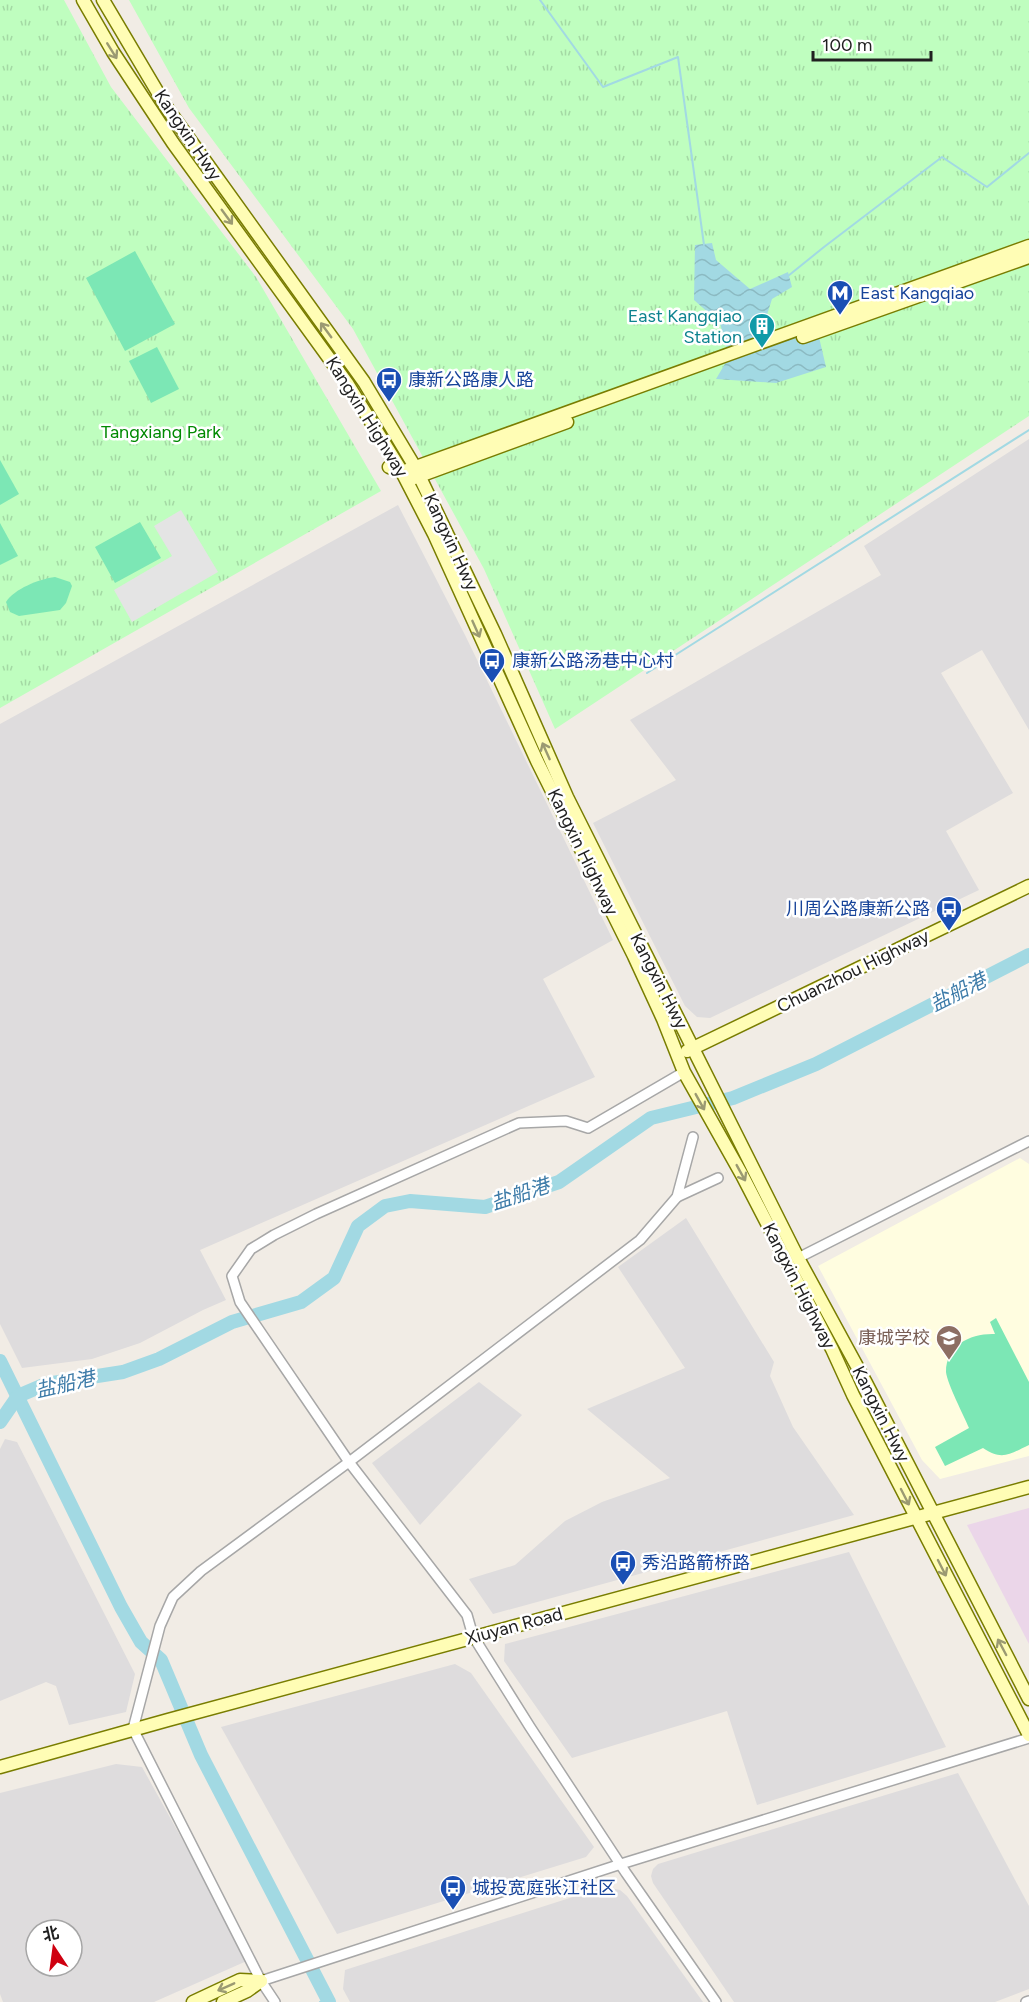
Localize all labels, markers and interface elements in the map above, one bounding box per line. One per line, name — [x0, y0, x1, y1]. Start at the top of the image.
scale bar — [813, 24, 932, 62]
text: 100 m — [822, 34, 872, 56]
one-way arrow — [107, 42, 119, 59]
street label: Kangxin Hwy — [150, 85, 227, 185]
one-way arrow — [221, 208, 233, 224]
metro station icon: East Kangqiao — [825, 278, 855, 316]
place label: East Kangqiao — [860, 282, 974, 304]
place label: East Kangqiao Station — [628, 305, 742, 348]
building icon: East Kangqiao Station — [747, 311, 777, 349]
one-way arrow — [320, 322, 332, 338]
street label: Kangxin Highway — [321, 352, 413, 482]
bus stop icon: 康新公路康人路 — [374, 365, 404, 403]
place label: 康新公路康人路 — [408, 369, 534, 391]
park label: Tangxiang Park — [101, 421, 221, 443]
street label: Kangxin Hwy — [419, 490, 483, 595]
one-way arrow — [471, 619, 483, 637]
bus stop icon: 康新公路汤巷中心村 — [477, 646, 507, 684]
place label: 康新公路汤巷中心村 — [512, 650, 674, 672]
one-way arrow — [540, 742, 551, 760]
street label: Kangxin Highway — [543, 785, 623, 920]
bus stop icon: 川周公路康新公路 — [934, 894, 964, 932]
place label: 川周公路康新公路 — [786, 898, 930, 920]
street label: Chuanzhou Highway — [773, 924, 933, 1017]
street label: Kangxin Hwy — [625, 929, 693, 1033]
water label: 盐船港 — [926, 966, 993, 1016]
one-way arrow — [694, 1093, 706, 1110]
one-way arrow — [735, 1164, 747, 1181]
water label: 盐船港 — [488, 1172, 555, 1215]
street label: Kangxin Highway — [758, 1219, 840, 1353]
school or university icon: 康城学校 — [934, 1323, 964, 1361]
place label: 康城学校 — [858, 1327, 930, 1349]
street label: Kangxin Hwy — [847, 1362, 915, 1466]
water label: 盐船港 — [33, 1365, 100, 1402]
one-way arrow — [900, 1487, 911, 1505]
bus stop icon: 秀沿路箭桥路 — [608, 1548, 638, 1586]
place label: 秀沿路箭桥路 — [642, 1552, 750, 1574]
one-way arrow — [937, 1558, 948, 1576]
street label: Xiuyan Road — [463, 1602, 565, 1650]
one-way arrow — [996, 1639, 1008, 1656]
bus stop icon: 城投宽庭张江社区 — [438, 1873, 468, 1911]
place label: 城投宽庭张江社区 — [472, 1877, 616, 1899]
north arrow — [24, 1918, 84, 1978]
text: 北 — [41, 1923, 61, 1945]
one-way arrow — [218, 1981, 236, 1993]

